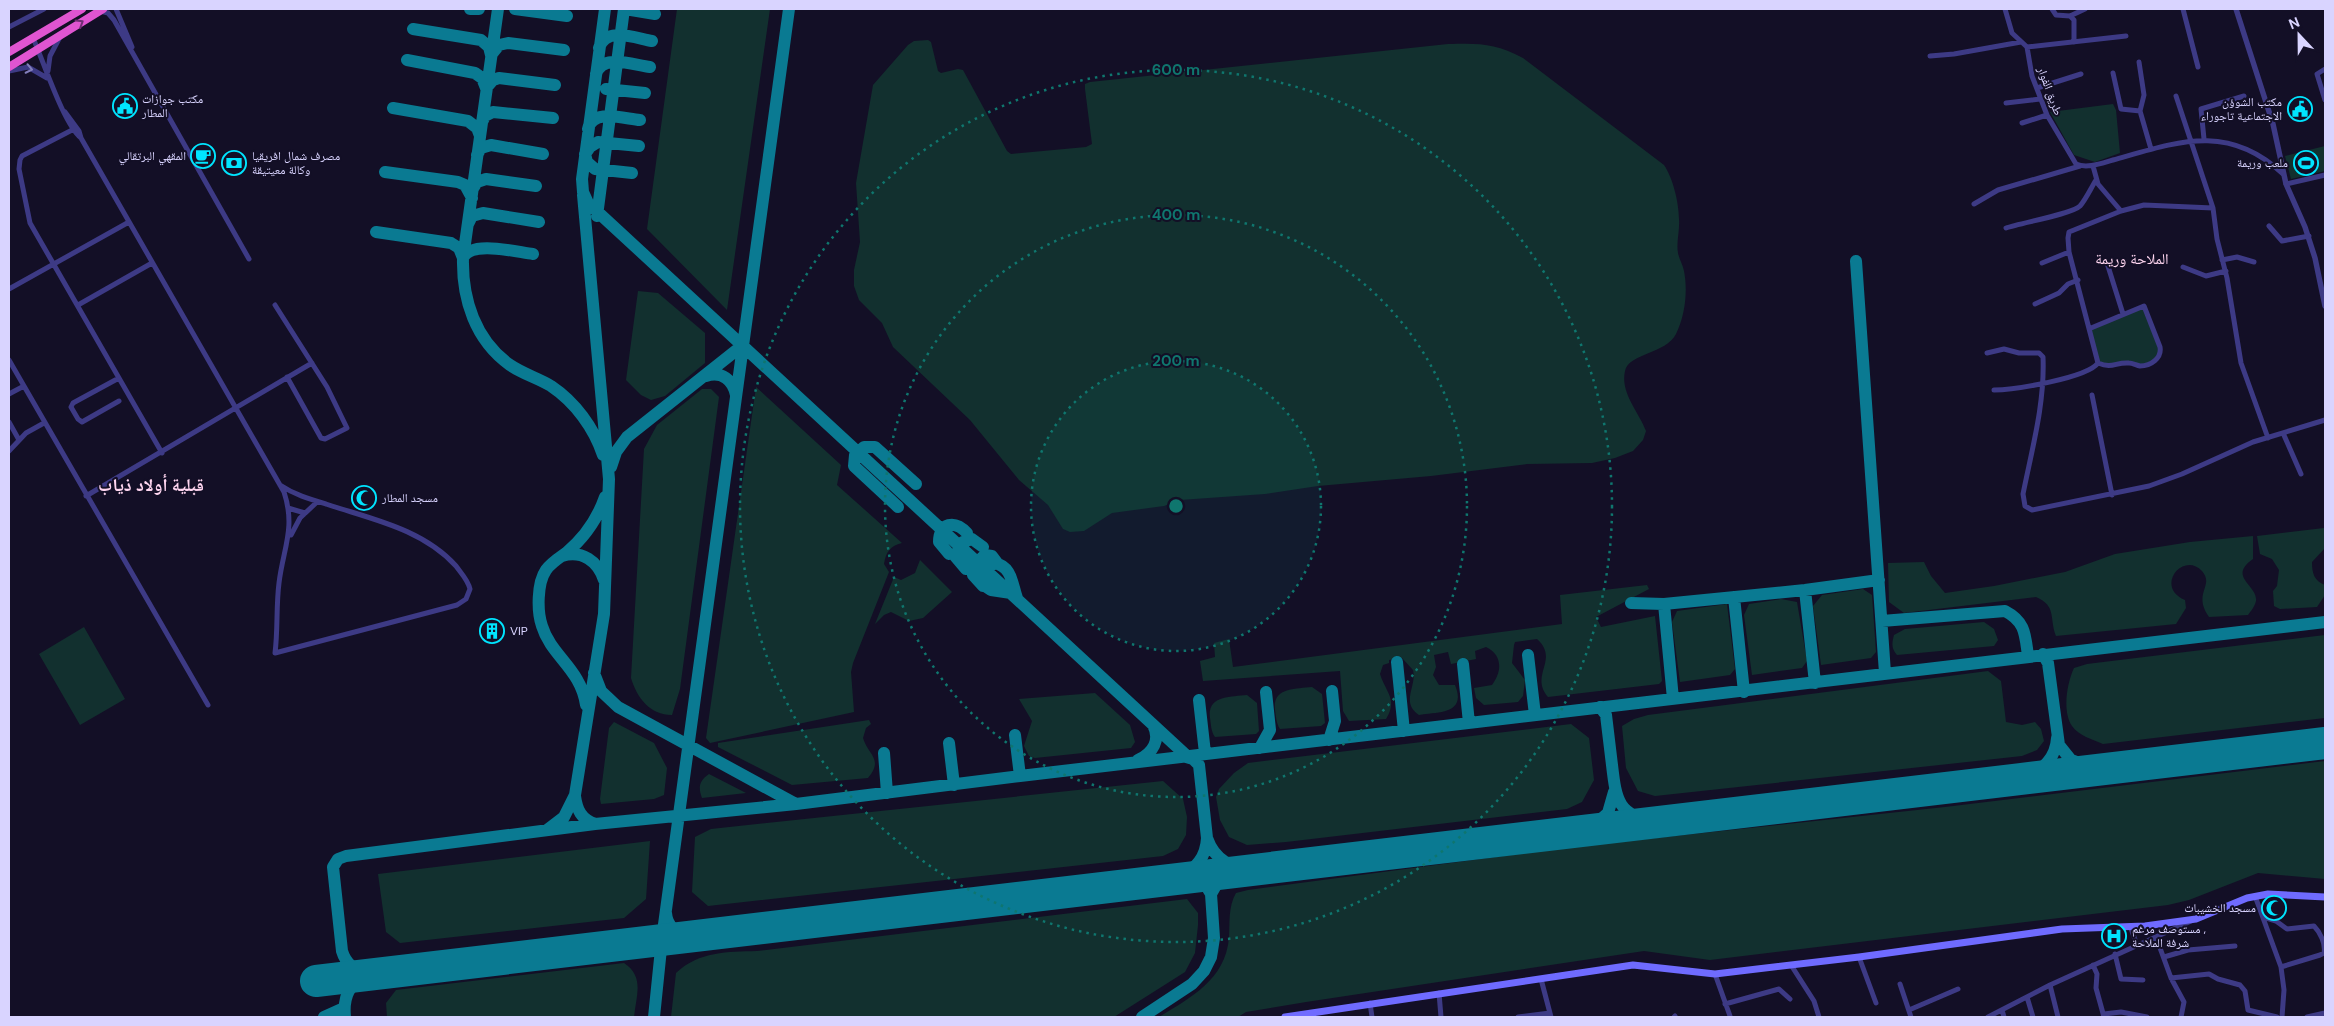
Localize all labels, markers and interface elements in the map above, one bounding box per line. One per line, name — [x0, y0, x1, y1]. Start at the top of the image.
north arrow — [2274, 10, 2324, 60]
text: N — [2286, 13, 2302, 33]
one-way arrow — [75, 20, 84, 30]
text: 600 m — [1152, 60, 1200, 80]
street label: طريق الفوار — [2033, 63, 2066, 118]
one-way arrow — [25, 64, 34, 74]
place label: مكتب جوازات المطار — [141, 91, 203, 121]
public building icon: مكتب جوازات المطار — [112, 93, 138, 119]
place label: مكتب الشوؤن الاجتماعية تاجوراء — [2201, 94, 2282, 124]
public building icon: مكتب الشوؤن الاجتماعية تاجوراء — [2287, 96, 2313, 122]
cafe icon: المقهي البرتقالي — [190, 143, 216, 169]
place label: المقهي البرتقالي — [119, 148, 186, 166]
place label: مصرف شمال افريقيا وكالة معيتيقة — [252, 148, 340, 178]
bank icon: مصرف شمال افريقيا وكالة معيتيقة — [221, 150, 247, 176]
sports icon: ملعب وريمة — [2293, 150, 2319, 176]
place label: ملعب وريمة — [2237, 155, 2288, 171]
text: 400 m — [1152, 205, 1200, 225]
district label: الملاحة وريمة — [2095, 249, 2169, 269]
text: 200 m — [1152, 351, 1200, 371]
district label: قبلية أولاد ذياب — [98, 473, 204, 497]
mosque icon: مسجد المطار — [351, 485, 377, 511]
place label: مسجد المطار — [381, 490, 438, 506]
centre of rings — [1167, 497, 1185, 515]
building icon: VIP — [479, 618, 505, 644]
place label: VIP — [510, 623, 528, 639]
mosque icon: مسجد الخشيبات — [2261, 895, 2287, 921]
place label: مسجد الخشيبات — [2184, 900, 2256, 916]
place label: مستوصف مرغم , شرفة الملاحة — [2132, 921, 2206, 951]
hospital icon: مستوصف مرغم , شرفة الملاحة — [2101, 923, 2127, 949]

